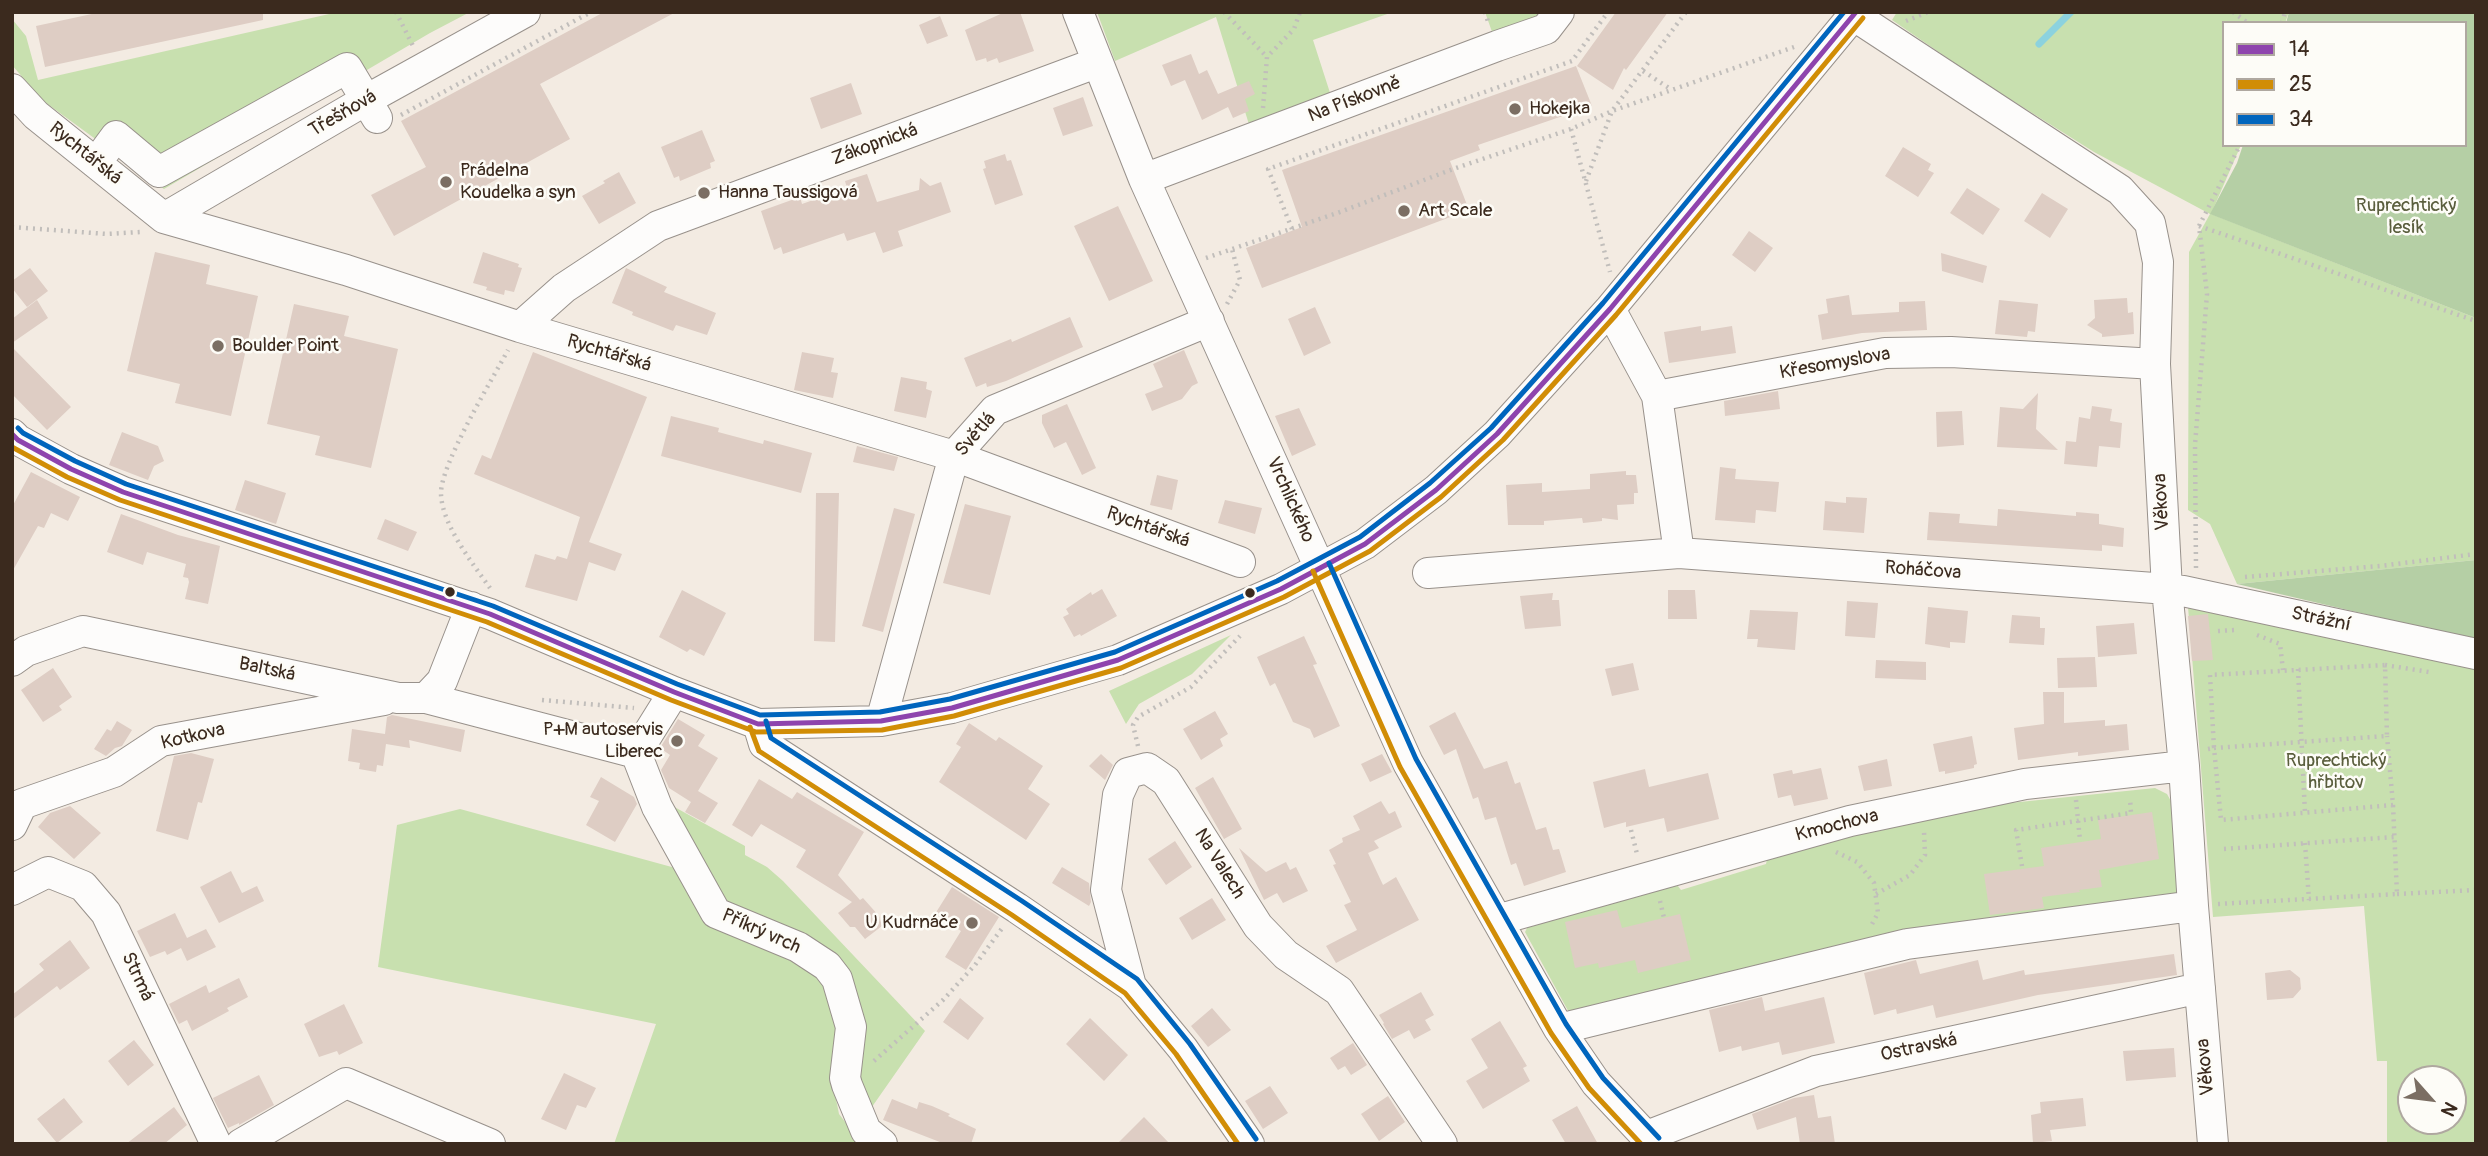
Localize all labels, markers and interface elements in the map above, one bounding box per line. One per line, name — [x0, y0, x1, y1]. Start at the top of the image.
legend — [2222, 21, 2467, 147]
text: 14 — [2289, 36, 2309, 63]
text: 25 — [2289, 71, 2312, 98]
street label: Na Pískovně — [1305, 72, 1405, 128]
street label: Třešňová — [305, 86, 381, 142]
place label: Hokejka — [1529, 98, 1590, 120]
marker: Hokejka — [1507, 101, 1523, 117]
text: 34 — [2289, 106, 2313, 133]
street label: Rychtářská — [44, 118, 126, 190]
street label: Zákopnická — [829, 119, 921, 171]
place label: Prádelna Koudelka a syn — [460, 160, 576, 204]
marker: Prádelna Koudelka a syn — [438, 174, 454, 190]
place label: Hanna Taussigová — [718, 182, 858, 204]
marker: Hanna Taussigová — [696, 185, 712, 201]
park label: Ruprechtický lesík — [2356, 195, 2456, 239]
place label: Art Scale — [1418, 200, 1492, 222]
marker: Art Scale — [1396, 203, 1412, 219]
street label: Rychtářská — [564, 330, 654, 378]
place label: Boulder Point — [232, 335, 339, 357]
marker: Boulder Point — [210, 338, 226, 354]
street label: Křesomyslova — [1778, 343, 1892, 385]
street label: Světlá — [951, 408, 1001, 462]
street label: Vrchlického — [1261, 454, 1319, 546]
street label: Věkova — [2149, 473, 2175, 531]
street label: Rychtářská — [1103, 502, 1193, 554]
street label: Roháčova — [1884, 557, 1962, 585]
unlabelled marker — [443, 585, 457, 599]
unlabelled marker — [1243, 586, 1257, 600]
street label: Strážní — [2289, 603, 2353, 637]
street label: Baltská — [237, 653, 297, 687]
street label: Kotkova — [159, 719, 227, 755]
place label: P+M autoservis Liberec — [543, 719, 663, 763]
marker: P+M autoservis Liberec — [669, 733, 685, 749]
park label: Ruprechtický hřbitov — [2286, 750, 2386, 794]
street label: Kmochova — [1793, 805, 1881, 847]
street label: Na Valech — [1189, 825, 1249, 903]
street label: Příkrý vrch — [718, 904, 804, 960]
place label: U Kudrnáče — [865, 912, 958, 934]
marker: U Kudrnáče — [964, 915, 980, 931]
street label: Strmá — [116, 949, 158, 1005]
street label: Ostravská — [1879, 1029, 1959, 1067]
street label: Věkova — [2192, 1038, 2220, 1096]
north arrow — [2397, 1065, 2467, 1135]
text: N — [2435, 1098, 2462, 1120]

